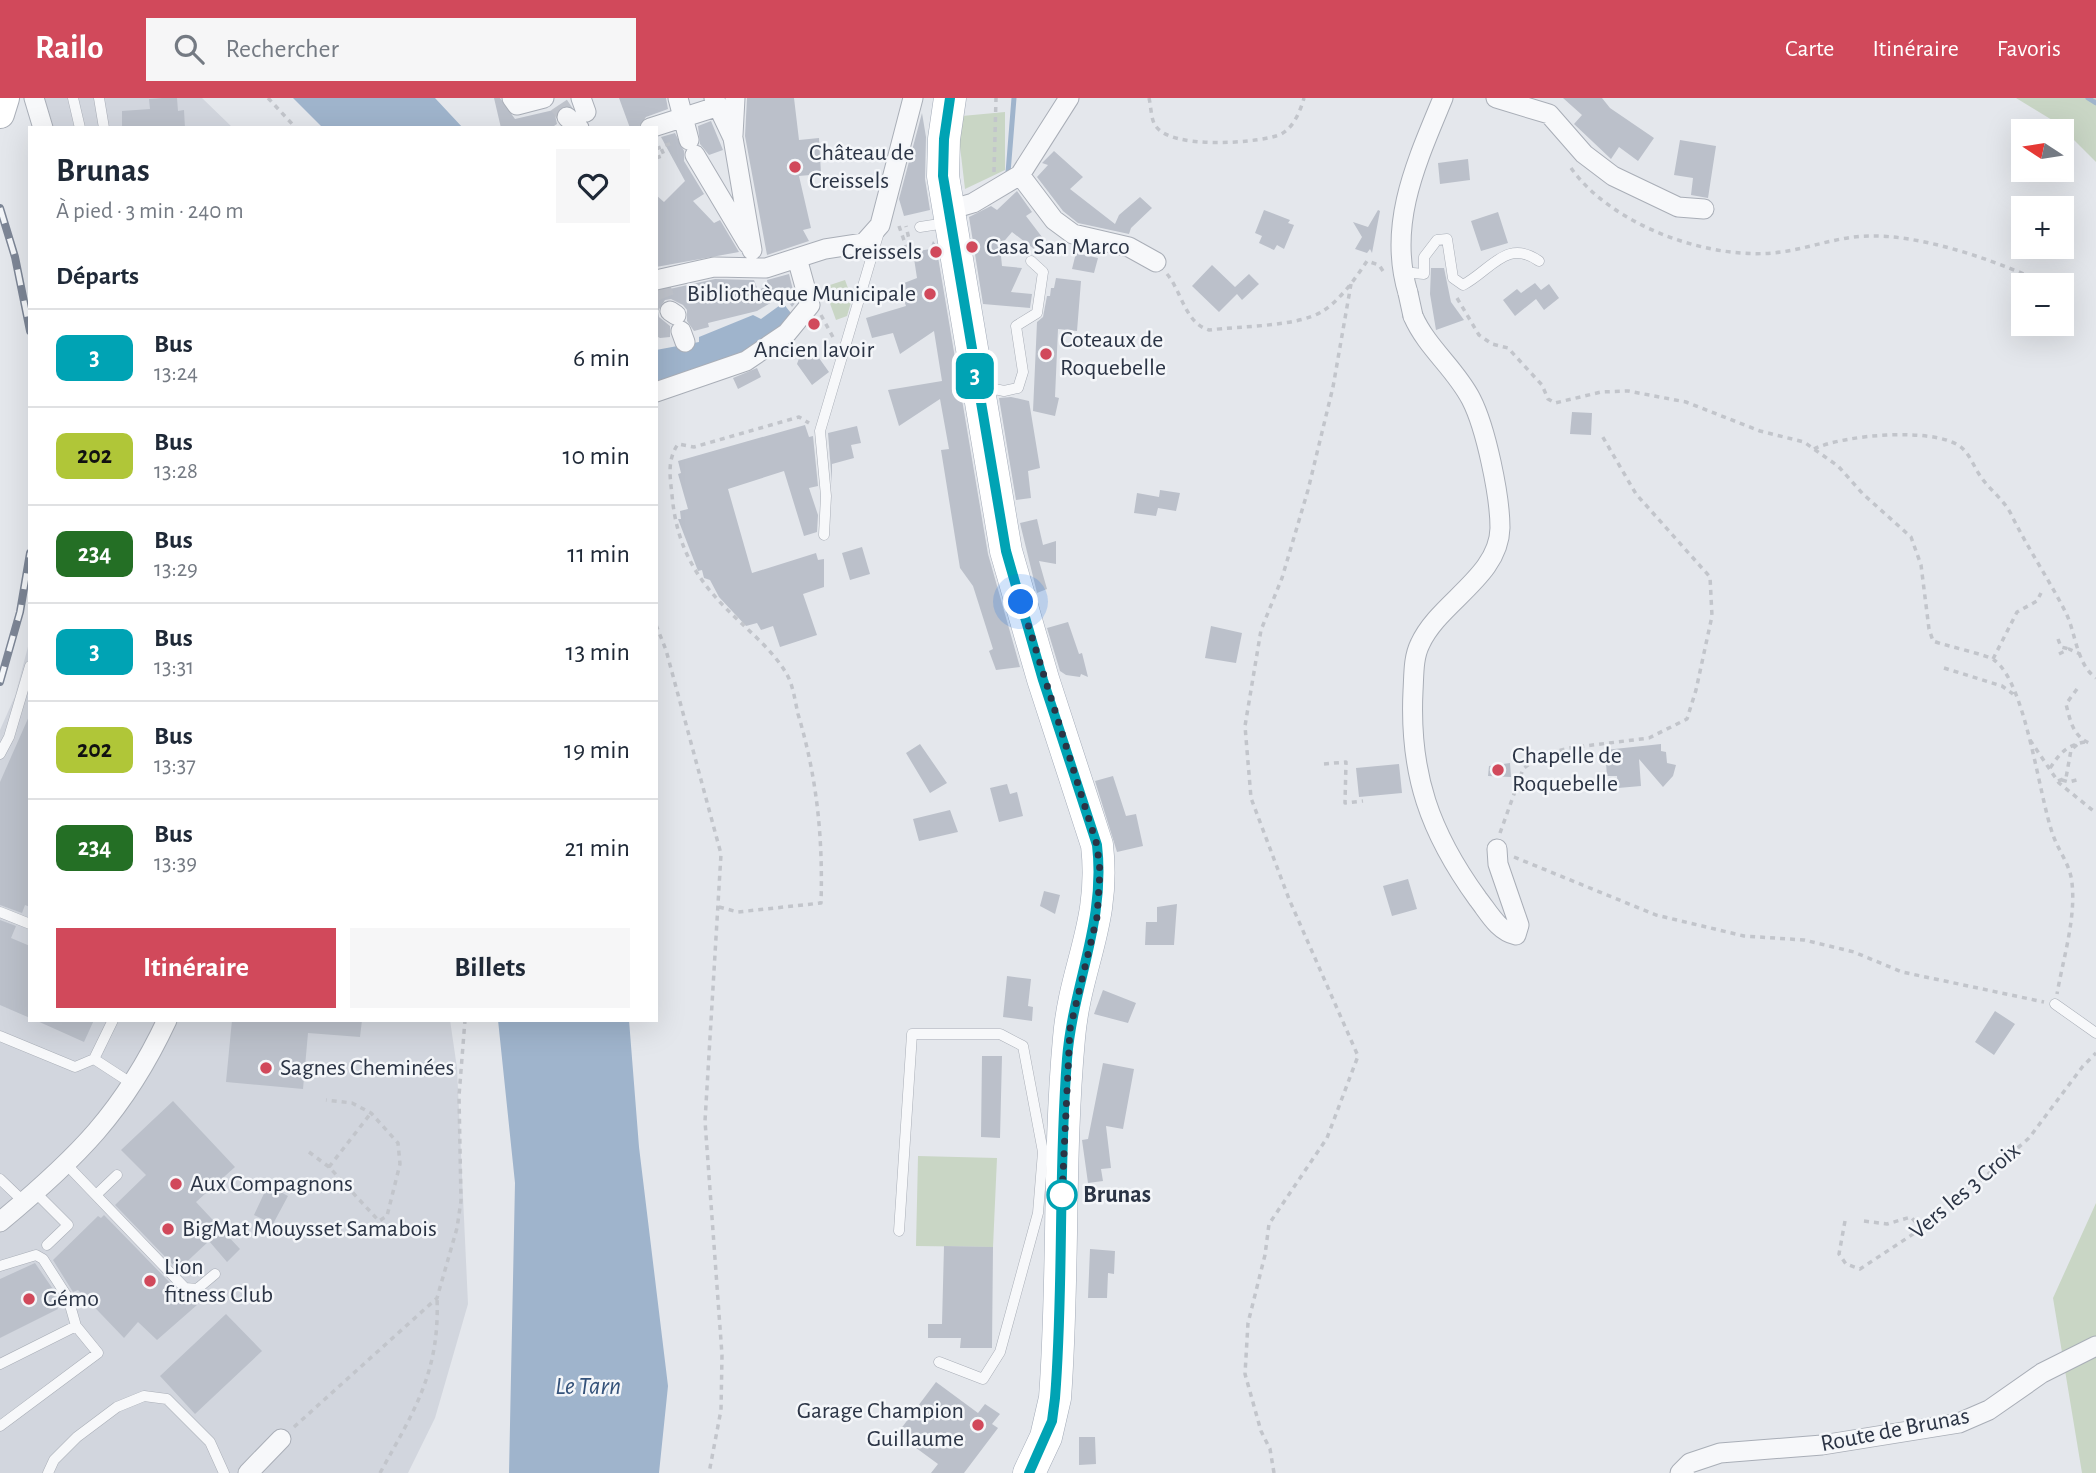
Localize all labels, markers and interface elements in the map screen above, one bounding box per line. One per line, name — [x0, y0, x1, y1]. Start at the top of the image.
search box — [146, 18, 636, 81]
icon: search — [170, 30, 208, 68]
text: Railo — [35, 32, 104, 65]
text: Rechercher — [226, 36, 339, 62]
text: Carte — [1785, 37, 1834, 61]
text: Itinéraire — [1872, 37, 1959, 61]
text: Favoris — [1997, 37, 2061, 61]
north arrow — [2011, 119, 2074, 182]
map controls — [2011, 119, 2074, 336]
place label: Château de Creissels — [809, 141, 914, 193]
button: heart — [556, 149, 630, 223]
text: Brunas — [56, 155, 150, 188]
marker: Château de Creissels — [787, 159, 803, 175]
button: + — [2011, 196, 2074, 259]
text: À pied · 3 min · 240 m — [56, 200, 244, 223]
place label: Casa San Marco — [986, 235, 1130, 259]
marker: Casa San Marco — [964, 239, 980, 255]
place label: Creissels — [842, 240, 922, 264]
marker: Creissels — [928, 244, 944, 260]
text: Départs — [56, 263, 139, 289]
button: − — [2011, 273, 2074, 336]
place label: Bibliothèque Municipale — [687, 282, 916, 306]
marker: Bibliothèque Municipale — [922, 286, 938, 302]
marker: Ancien lavoir — [806, 316, 822, 332]
place label: Coteaux de Roquebelle — [1060, 328, 1166, 380]
text: Bus — [154, 331, 193, 357]
place label: Ancien lavoir — [754, 338, 874, 362]
text: 6 min — [573, 345, 630, 371]
text: 3 — [89, 346, 100, 370]
marker: Coteaux de Roquebelle — [1038, 346, 1054, 362]
line badge: 3 — [952, 353, 998, 399]
text: 13:24 — [154, 362, 198, 385]
text: 3 — [970, 364, 980, 388]
text: Bus — [154, 429, 193, 455]
text: 10 min — [563, 443, 630, 469]
text: 202 — [77, 444, 112, 468]
text: 13:28 — [154, 460, 198, 483]
text: Bus — [154, 527, 193, 553]
text: 11 min — [567, 541, 630, 567]
text: 234 — [78, 542, 111, 566]
text: 13:29 — [154, 558, 198, 581]
your location — [1003, 584, 1038, 619]
text: Bus — [154, 625, 193, 651]
text: 13 min — [566, 639, 630, 665]
text: 3 — [89, 640, 100, 664]
text: 13:31 — [154, 656, 194, 679]
text: Bus — [154, 723, 193, 749]
text: 19 min — [564, 737, 630, 763]
text: 202 — [77, 738, 112, 762]
place label: Chapelle de Roquebelle — [1512, 744, 1622, 796]
text: 13:37 — [154, 754, 196, 777]
marker: Chapelle de Roquebelle — [1490, 762, 1506, 778]
text: Bus — [154, 821, 193, 847]
text: 21 min — [564, 835, 630, 861]
text: 234 — [78, 836, 111, 860]
text: 13:39 — [154, 852, 197, 875]
button: Itinéraire — [56, 928, 336, 1008]
button: Billets — [350, 928, 630, 1008]
place label: Sagnes Cheminées — [280, 1056, 454, 1080]
marker: Sagnes Cheminées — [258, 1060, 274, 1076]
street label: Vers les 3 Croix — [1905, 1138, 2025, 1244]
place label: Aux Compagnons — [190, 1172, 353, 1196]
marker: Aux Compagnons — [168, 1176, 184, 1192]
marker: Brunas — [1047, 1180, 1077, 1210]
place label: Brunas — [1083, 1183, 1151, 1207]
place label: BigMat Mouysset Samabois — [182, 1217, 437, 1241]
marker: BigMat Mouysset Samabois — [160, 1221, 176, 1237]
place label: Lion fitness Club — [164, 1255, 273, 1307]
marker: Lion fitness Club — [142, 1273, 158, 1289]
place label: Gémo — [43, 1287, 99, 1311]
marker: Gémo — [21, 1291, 37, 1307]
water label: Le Tarn — [555, 1373, 621, 1399]
place label: Garage Champion Guillaume — [797, 1399, 964, 1451]
street label: Route de Brunas — [1819, 1404, 1971, 1456]
marker: Garage Champion Guillaume — [970, 1417, 986, 1433]

